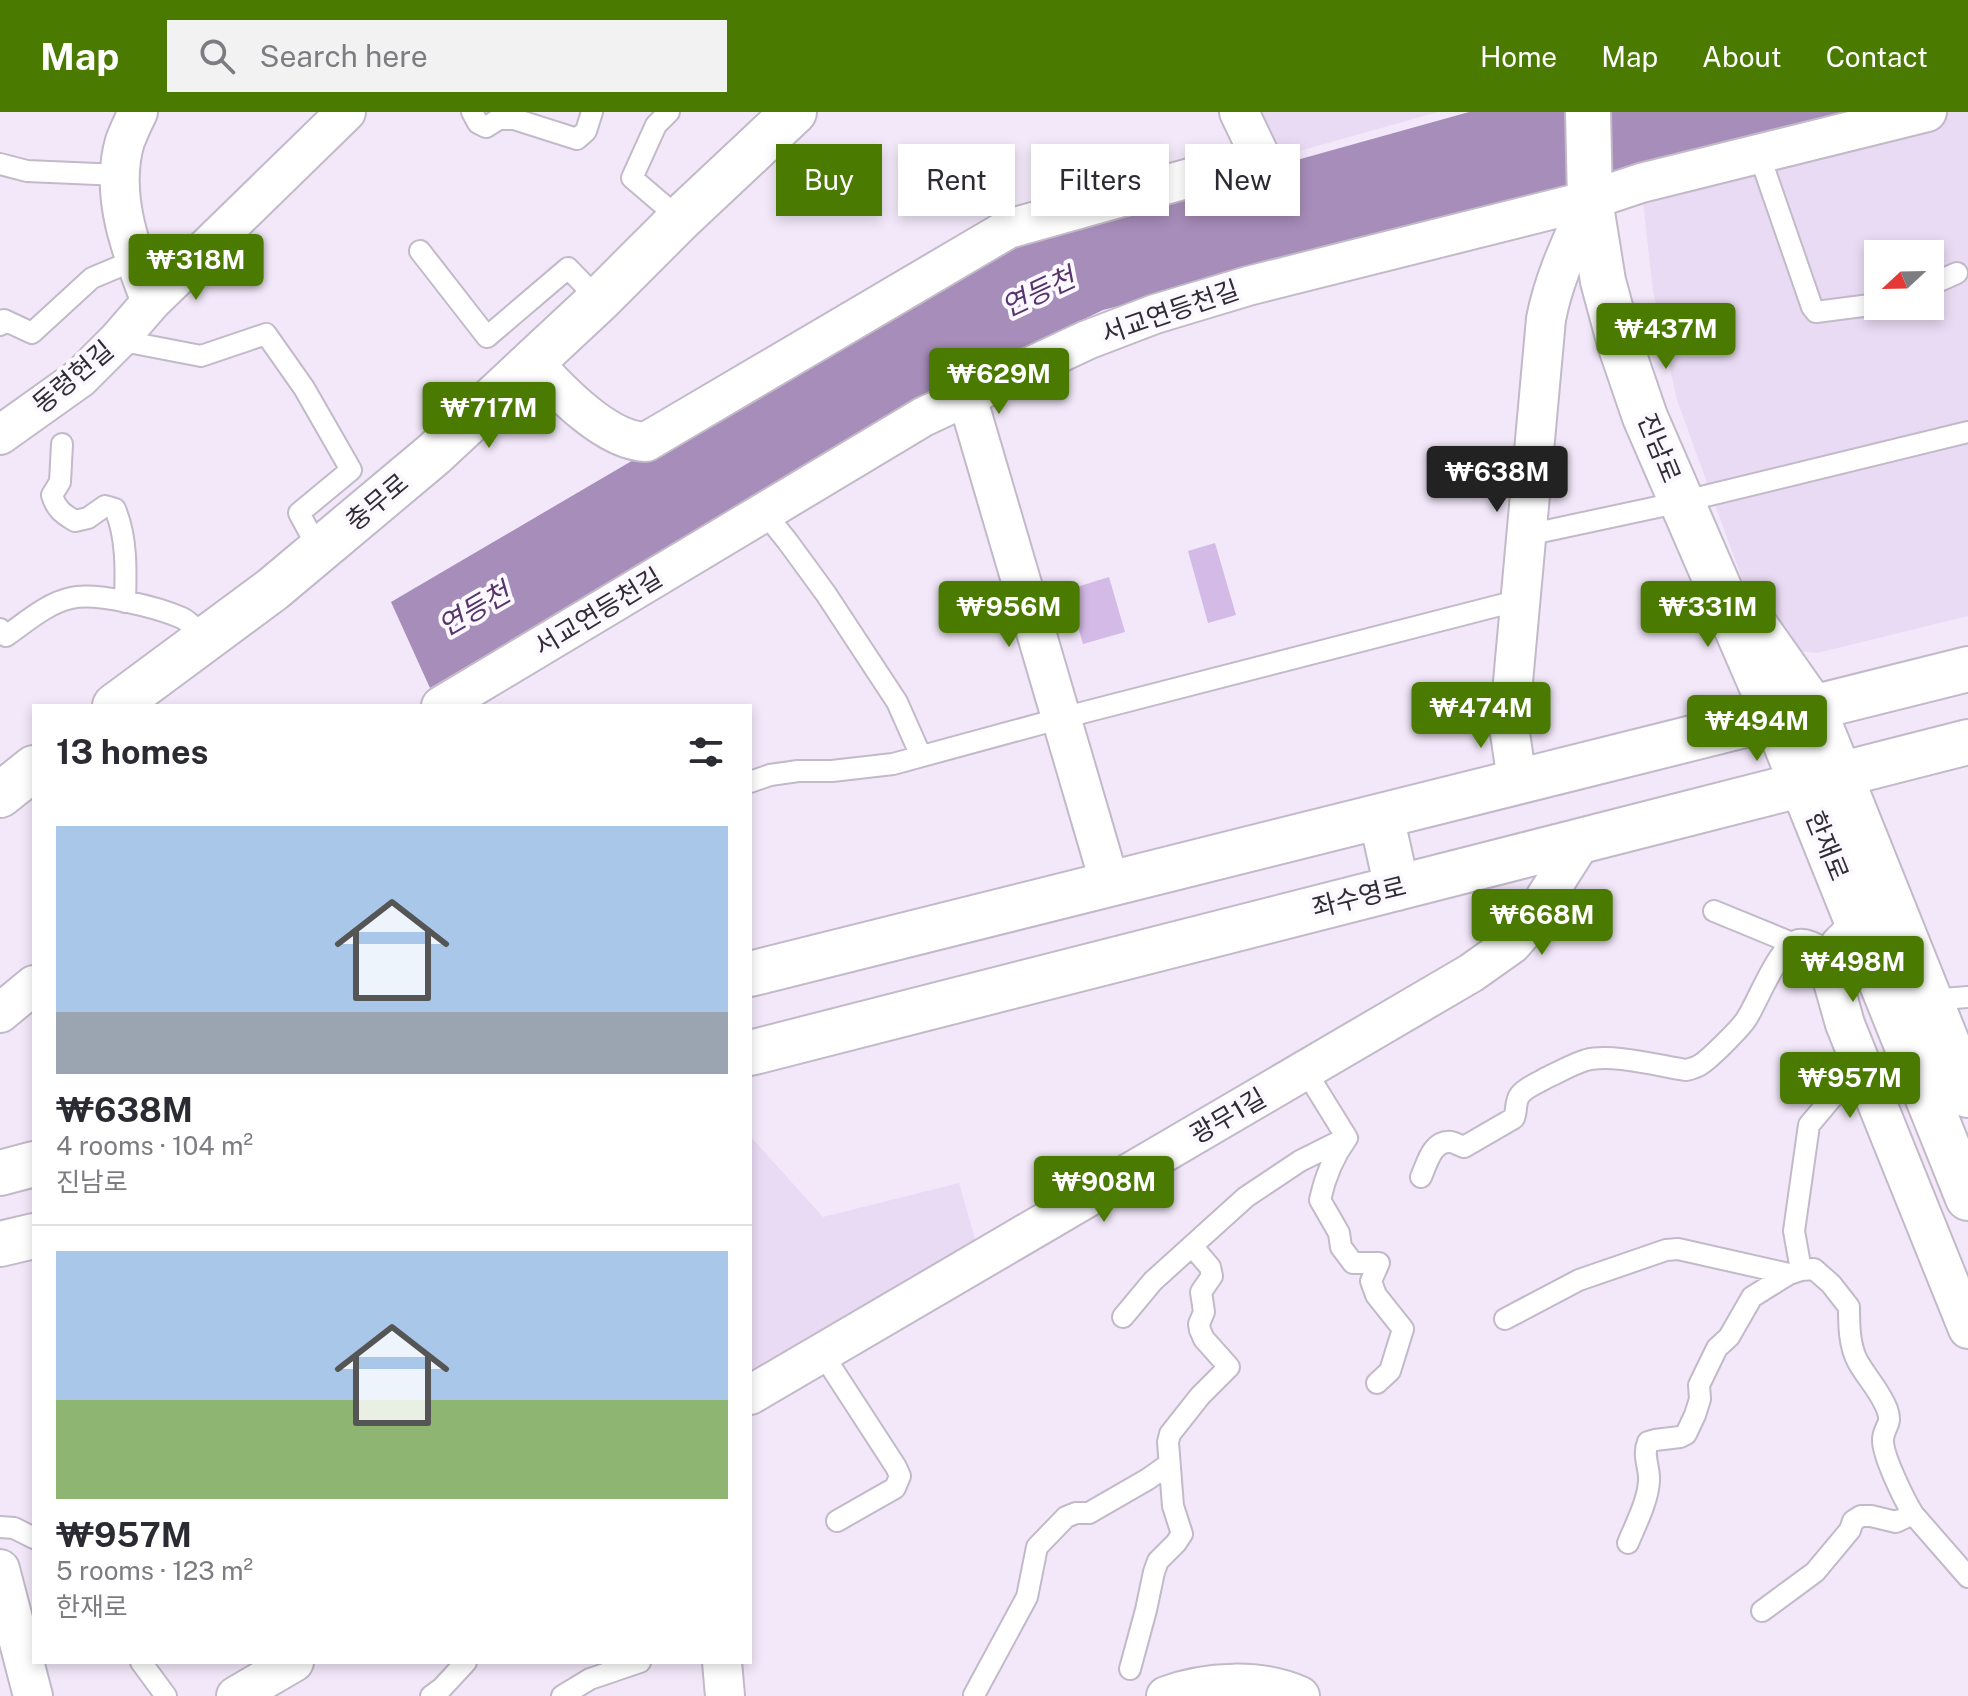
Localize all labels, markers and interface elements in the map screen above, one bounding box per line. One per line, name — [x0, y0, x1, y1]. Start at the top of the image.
search box — [167, 20, 727, 92]
text: Map — [40, 34, 119, 79]
icon: search — [195, 34, 239, 78]
text: Search here — [259, 38, 428, 74]
text: Home — [1480, 40, 1557, 73]
text: Map — [1601, 40, 1658, 73]
text: About — [1702, 40, 1782, 73]
text: Contact — [1826, 40, 1928, 73]
chip: Buy — [776, 144, 882, 216]
chip: Rent — [898, 144, 1015, 216]
chip: Filters — [1031, 144, 1169, 216]
chip: New — [1185, 144, 1300, 216]
pin: ₩318M — [140, 234, 252, 302]
north arrow — [1864, 240, 1944, 320]
map controls — [1864, 240, 1944, 320]
text: ₩318M — [147, 244, 245, 275]
water label: 연등천 — [996, 259, 1083, 323]
street label: 서교연등천길 — [1097, 274, 1243, 350]
pin: ₩437M — [1610, 303, 1722, 371]
text: ₩437M — [1614, 313, 1718, 344]
street label: 동령현길 — [26, 334, 119, 419]
pin: ₩629M — [943, 348, 1055, 416]
text: ₩629M — [947, 358, 1051, 389]
pin: ₩717M — [433, 382, 545, 450]
text: ₩717M — [441, 392, 537, 423]
street label: 진남로 — [1632, 409, 1687, 487]
pin: ₩638M — [1441, 446, 1553, 514]
text: ₩638M — [1445, 456, 1549, 487]
street label: 충무로 — [339, 467, 414, 537]
street label: 서교연등천길 — [528, 561, 667, 662]
water label: 연등천 — [432, 573, 518, 642]
pin: ₩956M — [953, 581, 1065, 649]
pin: ₩331M — [1652, 581, 1764, 649]
text: ₩956M — [957, 591, 1061, 622]
text: ₩331M — [1659, 591, 1757, 622]
pin: ₩474M — [1425, 682, 1537, 750]
text: ₩474M — [1430, 692, 1533, 723]
pin: ₩494M — [1701, 695, 1813, 763]
text: ₩494M — [1705, 705, 1809, 736]
icon: filters — [684, 730, 728, 774]
text: 13 homes — [56, 732, 208, 772]
street label: 한재로 — [1800, 807, 1855, 885]
street label: 좌수영로 — [1309, 870, 1409, 923]
icon: home — [320, 878, 464, 1022]
pin: ₩668M — [1486, 889, 1598, 957]
text: ₩668M — [1490, 899, 1594, 930]
pin: ₩498M — [1797, 936, 1909, 1004]
text: ₩498M — [1801, 946, 1905, 977]
pin: ₩957M — [1794, 1052, 1906, 1120]
text: ₩957M — [1798, 1062, 1902, 1093]
street label: 광무1길 — [1184, 1082, 1271, 1150]
text: ₩638M — [56, 1090, 193, 1130]
text: 4 rooms · 104 m² — [56, 1130, 253, 1161]
pin: ₩908M — [1048, 1156, 1160, 1224]
text: 진남로 — [56, 1166, 128, 1197]
text: ₩908M — [1052, 1166, 1156, 1197]
icon: home — [320, 1303, 464, 1447]
text: ₩957M — [56, 1515, 192, 1555]
text: 5 rooms · 123 m² — [56, 1555, 253, 1586]
text: 한재로 — [56, 1591, 128, 1622]

